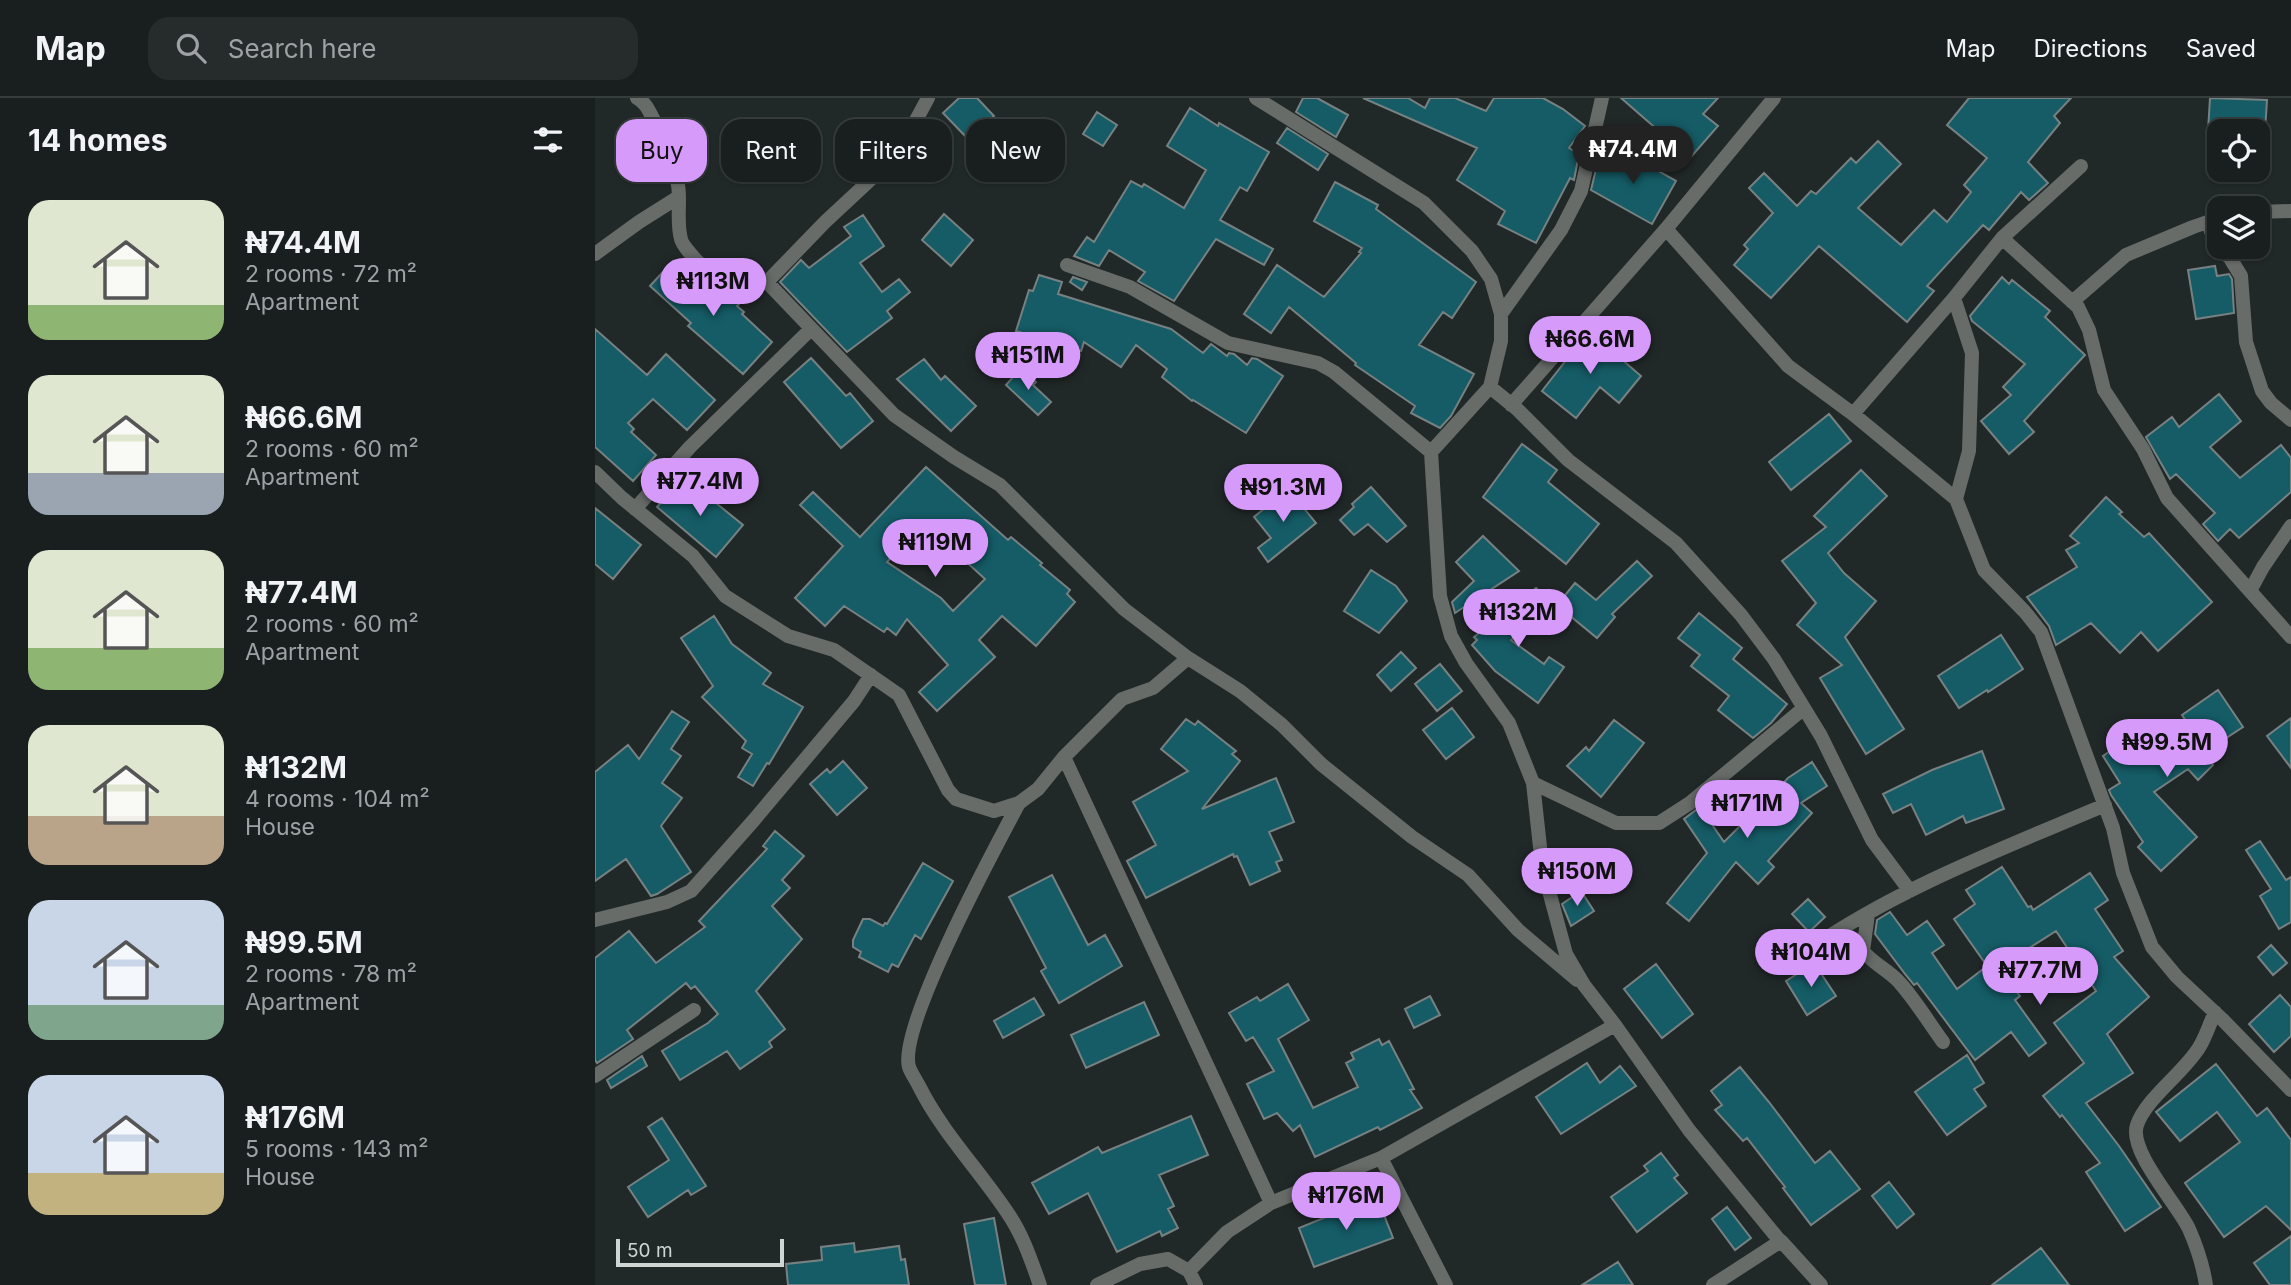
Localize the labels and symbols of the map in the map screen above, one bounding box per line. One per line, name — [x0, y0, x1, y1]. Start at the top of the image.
pin: ₦74.4M — [1576, 126, 1690, 186]
pin: ₦113M — [664, 258, 762, 318]
pin: ₦66.6M — [1533, 316, 1647, 376]
pin: ₦151M — [979, 332, 1077, 392]
pin: ₦77.4M — [643, 458, 757, 518]
pin: ₦91.3M — [1226, 464, 1340, 524]
pin: ₦119M — [886, 519, 984, 579]
pin: ₦132M — [1469, 589, 1567, 649]
pin: ₦99.5M — [2110, 720, 2224, 779]
pin: ₦171M — [1698, 780, 1796, 840]
pin: ₦150M — [1528, 848, 1626, 908]
pin: ₦104M — [1762, 930, 1860, 989]
pin: ₦77.7M — [1983, 948, 2097, 1007]
pin: ₦176M — [1297, 1172, 1395, 1232]
scale bar — [616, 1236, 784, 1268]

